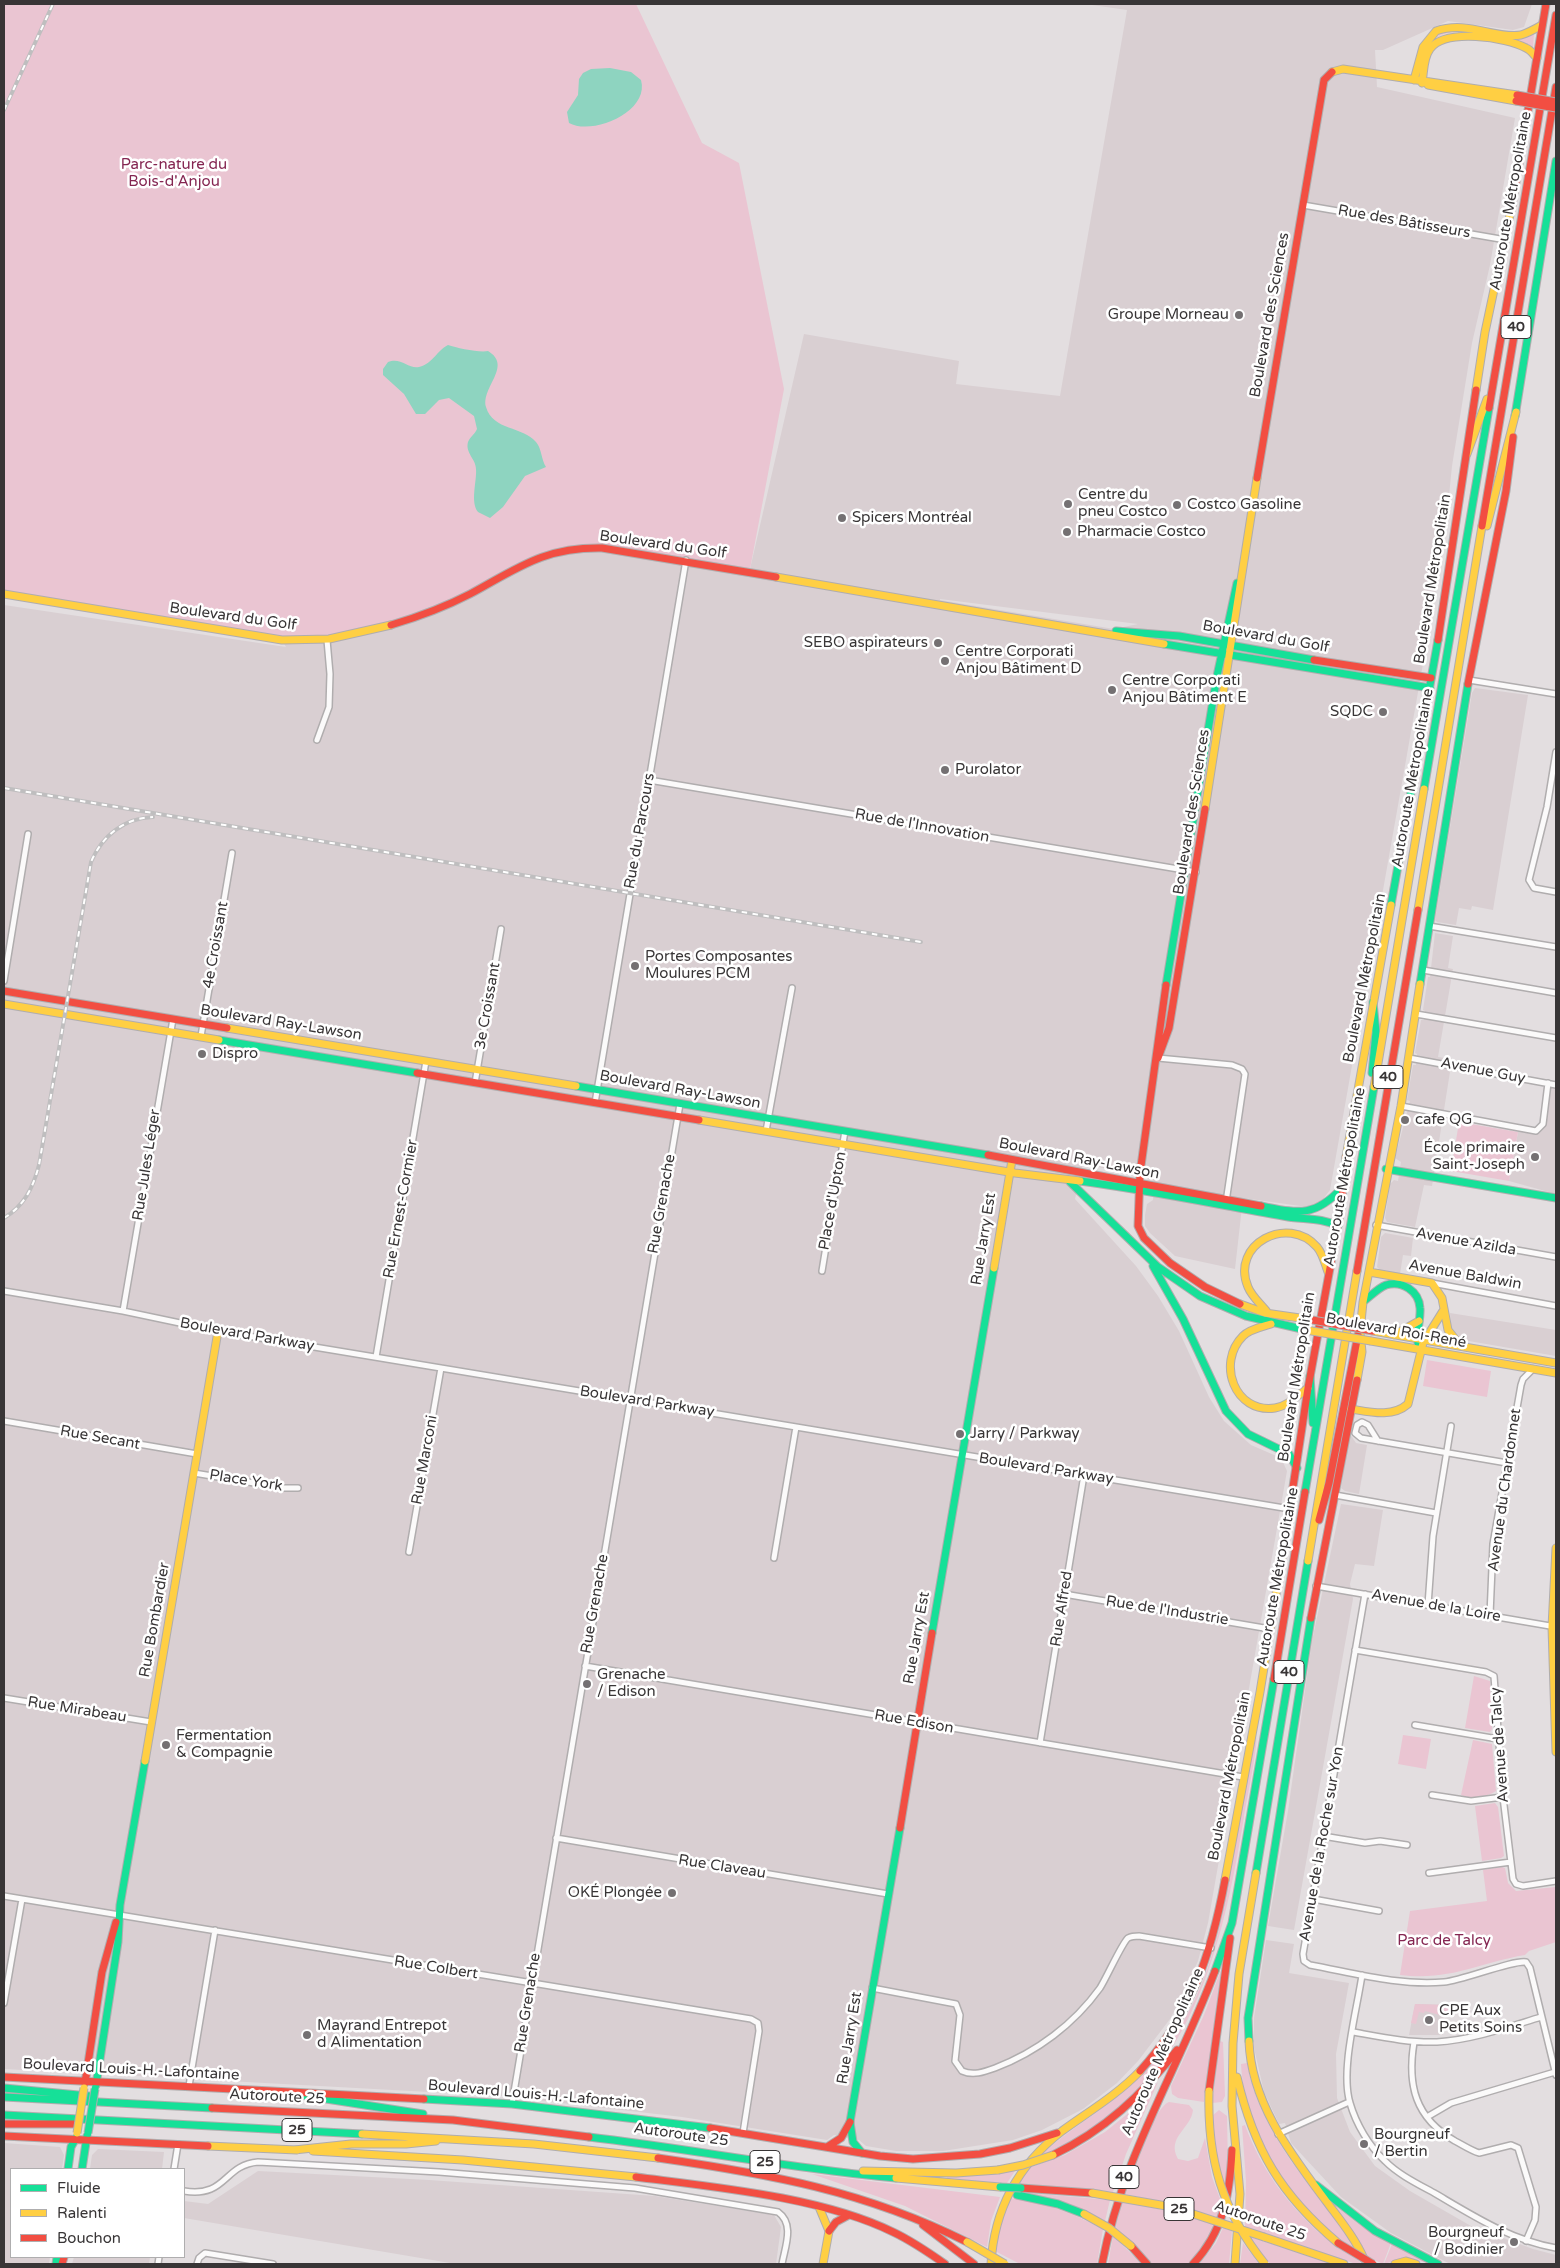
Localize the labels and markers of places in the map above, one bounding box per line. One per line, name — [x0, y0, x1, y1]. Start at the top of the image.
place label: Groupe Morneau — [1108, 306, 1229, 324]
marker: Groupe Morneau — [1233, 309, 1245, 321]
place label: Centre du pneu Costco — [1078, 486, 1167, 521]
place label: Costco Gasoline — [1187, 496, 1301, 514]
marker: Centre du pneu Costco — [1062, 498, 1074, 510]
marker: Costco Gasoline — [1171, 499, 1183, 511]
place label: Spicers Montréal — [852, 509, 972, 527]
marker: Spicers Montréal — [836, 512, 848, 524]
place label: Pharmacie Costco — [1077, 523, 1206, 541]
marker: Pharmacie Costco — [1061, 526, 1073, 538]
place label: SEBO aspirateurs — [804, 634, 928, 652]
marker: SEBO aspirateurs — [932, 637, 944, 649]
place label: Centre Corporati Anjou Bâtiment D — [955, 643, 1081, 678]
marker: Centre Corporati Anjou Bâtiment D — [939, 655, 951, 667]
place label: Centre Corporati Anjou Bâtiment E — [1122, 672, 1247, 707]
marker: Centre Corporati Anjou Bâtiment E — [1106, 684, 1118, 696]
place label: SQDC — [1330, 703, 1373, 721]
marker: SQDC — [1377, 706, 1389, 718]
place label: Purolator — [955, 761, 1021, 779]
marker: Purolator — [939, 764, 951, 776]
place label: Portes Composantes Moulures PCM — [645, 948, 793, 983]
marker: Portes Composantes Moulures PCM — [629, 960, 641, 972]
place label: Dispro — [212, 1045, 258, 1063]
marker: Dispro — [196, 1048, 208, 1060]
place label: cafe QG — [1415, 1111, 1472, 1129]
marker: cafe QG — [1399, 1114, 1411, 1126]
place label: École primaire Saint-Joseph — [1424, 1139, 1525, 1174]
marker: École primaire Saint-Joseph — [1529, 1151, 1541, 1163]
place label: Jarry / Parkway — [970, 1425, 1080, 1443]
marker: Jarry / Parkway — [954, 1428, 966, 1440]
place label: Grenache / Edison — [597, 1666, 666, 1701]
marker: Grenache / Edison — [581, 1678, 593, 1690]
place label: Fermentation & Compagnie — [176, 1727, 273, 1762]
marker: Fermentation & Compagnie — [160, 1739, 172, 1751]
place label: OKÉ Plongée — [568, 1884, 662, 1902]
marker: OKÉ Plongée — [666, 1887, 678, 1899]
place label: CPE Aux Petits Soins — [1439, 2002, 1522, 2037]
marker: CPE Aux Petits Soins — [1423, 2014, 1435, 2026]
place label: Mayrand Entrepot d Alimentation — [317, 2017, 447, 2052]
marker: Mayrand Entrepot d Alimentation — [301, 2029, 313, 2041]
place label: Bourgneuf / Bertin — [1374, 2126, 1450, 2161]
marker: Bourgneuf / Bertin — [1358, 2138, 1370, 2150]
place label: Bourgneuf / Bodinier — [1428, 2224, 1504, 2259]
marker: Bourgneuf / Bodinier — [1508, 2236, 1520, 2248]

